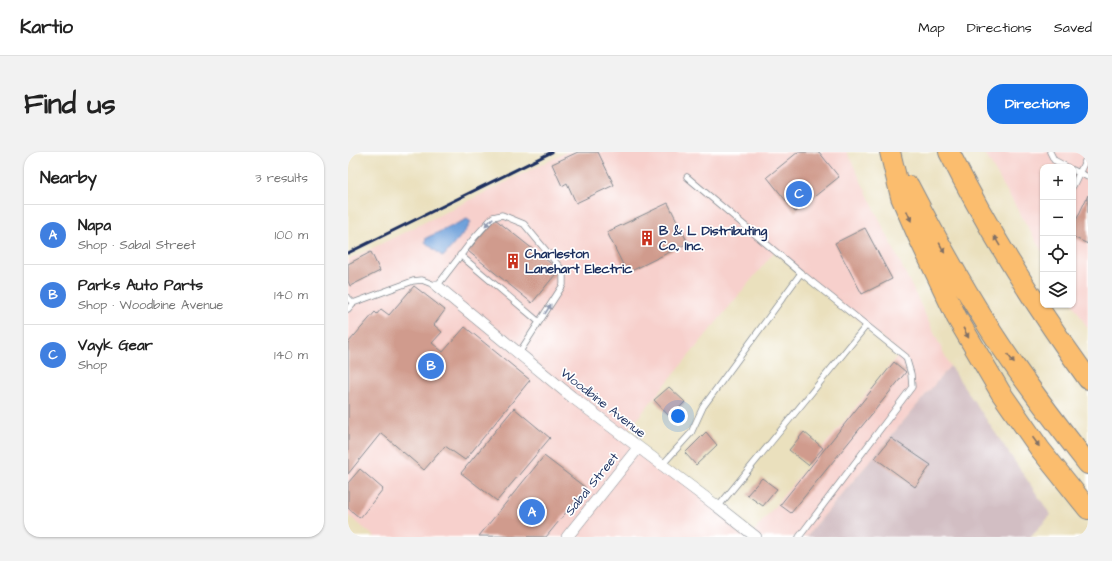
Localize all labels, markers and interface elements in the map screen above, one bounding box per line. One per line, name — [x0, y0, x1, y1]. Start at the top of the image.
text: Kartio — [20, 14, 73, 41]
text: Map — [918, 18, 945, 38]
text: Directions — [967, 18, 1032, 38]
text: Saved — [1054, 18, 1092, 38]
button: Directions — [987, 84, 1088, 124]
text: Find us — [24, 85, 115, 124]
map controls — [1040, 164, 1076, 308]
button: + — [1040, 164, 1076, 200]
text: Nearby — [40, 166, 97, 190]
text: 3 results — [255, 169, 308, 187]
pin: C — [786, 179, 812, 209]
button: − — [1040, 200, 1076, 236]
one-way arrow — [906, 211, 912, 222]
text: Napa — [78, 215, 111, 236]
one-way arrow — [484, 217, 494, 227]
place label: B & L Distributing Co., Inc. — [659, 222, 768, 255]
text: A — [49, 226, 57, 244]
text: 100 m — [275, 226, 308, 244]
building icon: B & L Distributing Co., Inc. — [638, 229, 656, 247]
one-way arrow — [994, 235, 1001, 247]
text: Shop · Sabal Street — [78, 236, 196, 254]
button: locate — [1040, 236, 1076, 272]
one-way arrow — [939, 243, 946, 254]
place label: Charleston Lanehart Electric — [525, 245, 633, 278]
building icon: Charleston Lanehart Electric — [504, 252, 522, 270]
button: layers — [1040, 272, 1076, 308]
text: Parks Auto Parts — [78, 275, 203, 296]
text: B — [48, 286, 58, 304]
text: 140 m — [274, 286, 308, 304]
text: Shop · Woodbine Avenue — [78, 296, 223, 314]
one-way arrow — [544, 304, 552, 314]
one-way arrow — [962, 327, 969, 339]
text: Vayk Gear — [78, 335, 153, 356]
text: C — [48, 346, 58, 364]
text: 140 m — [274, 346, 308, 364]
pin: B — [418, 351, 444, 381]
one-way arrow — [1007, 354, 1015, 364]
text: Shop — [78, 356, 107, 374]
street label: Woodbine Avenue — [557, 364, 649, 442]
your location — [668, 406, 688, 426]
one-way arrow — [1032, 437, 1040, 448]
street label: Sabal Street — [561, 448, 623, 519]
pin: A — [519, 497, 545, 527]

